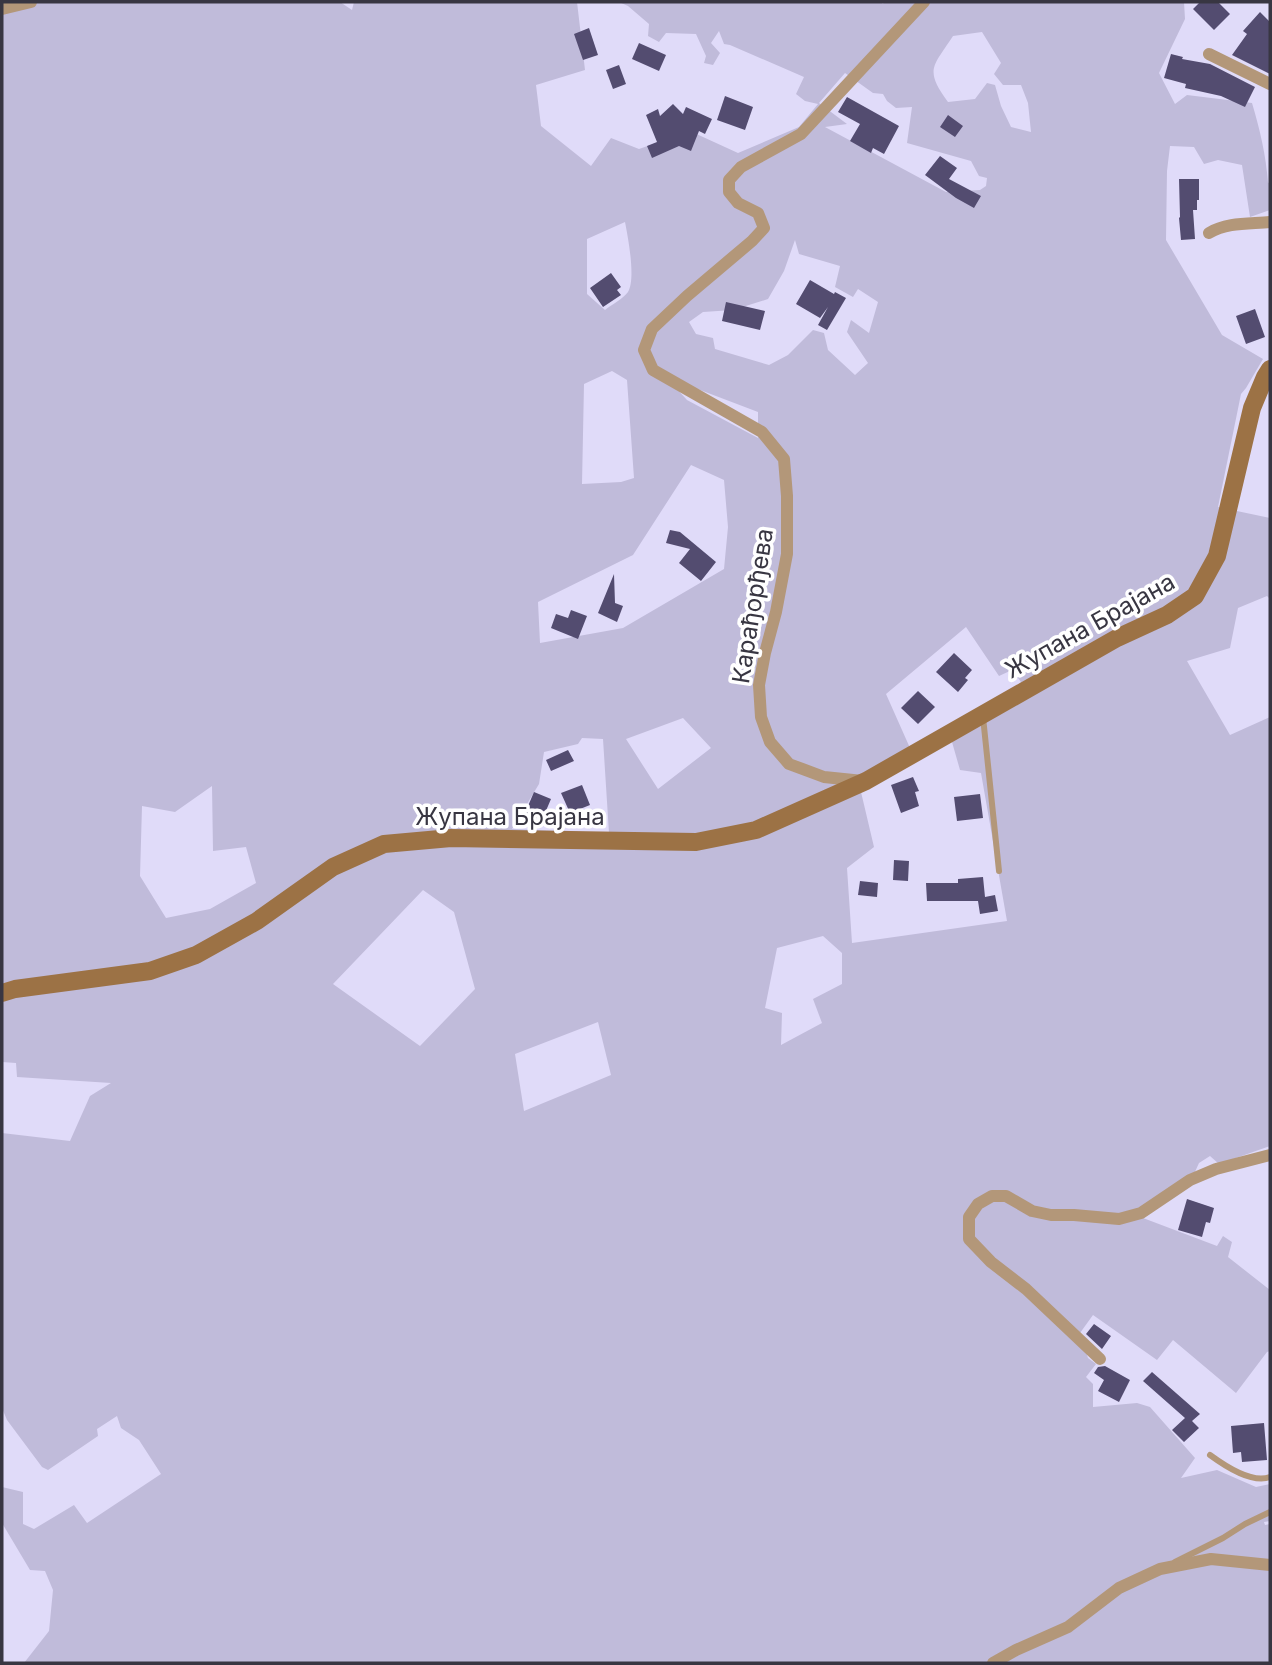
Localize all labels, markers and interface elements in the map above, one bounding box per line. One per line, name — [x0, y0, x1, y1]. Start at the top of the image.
street label: Карађорђева — [726, 526, 779, 685]
street label: Жупана Брајана — [1000, 567, 1180, 684]
street label: Жупана Брајана — [415, 802, 605, 831]

